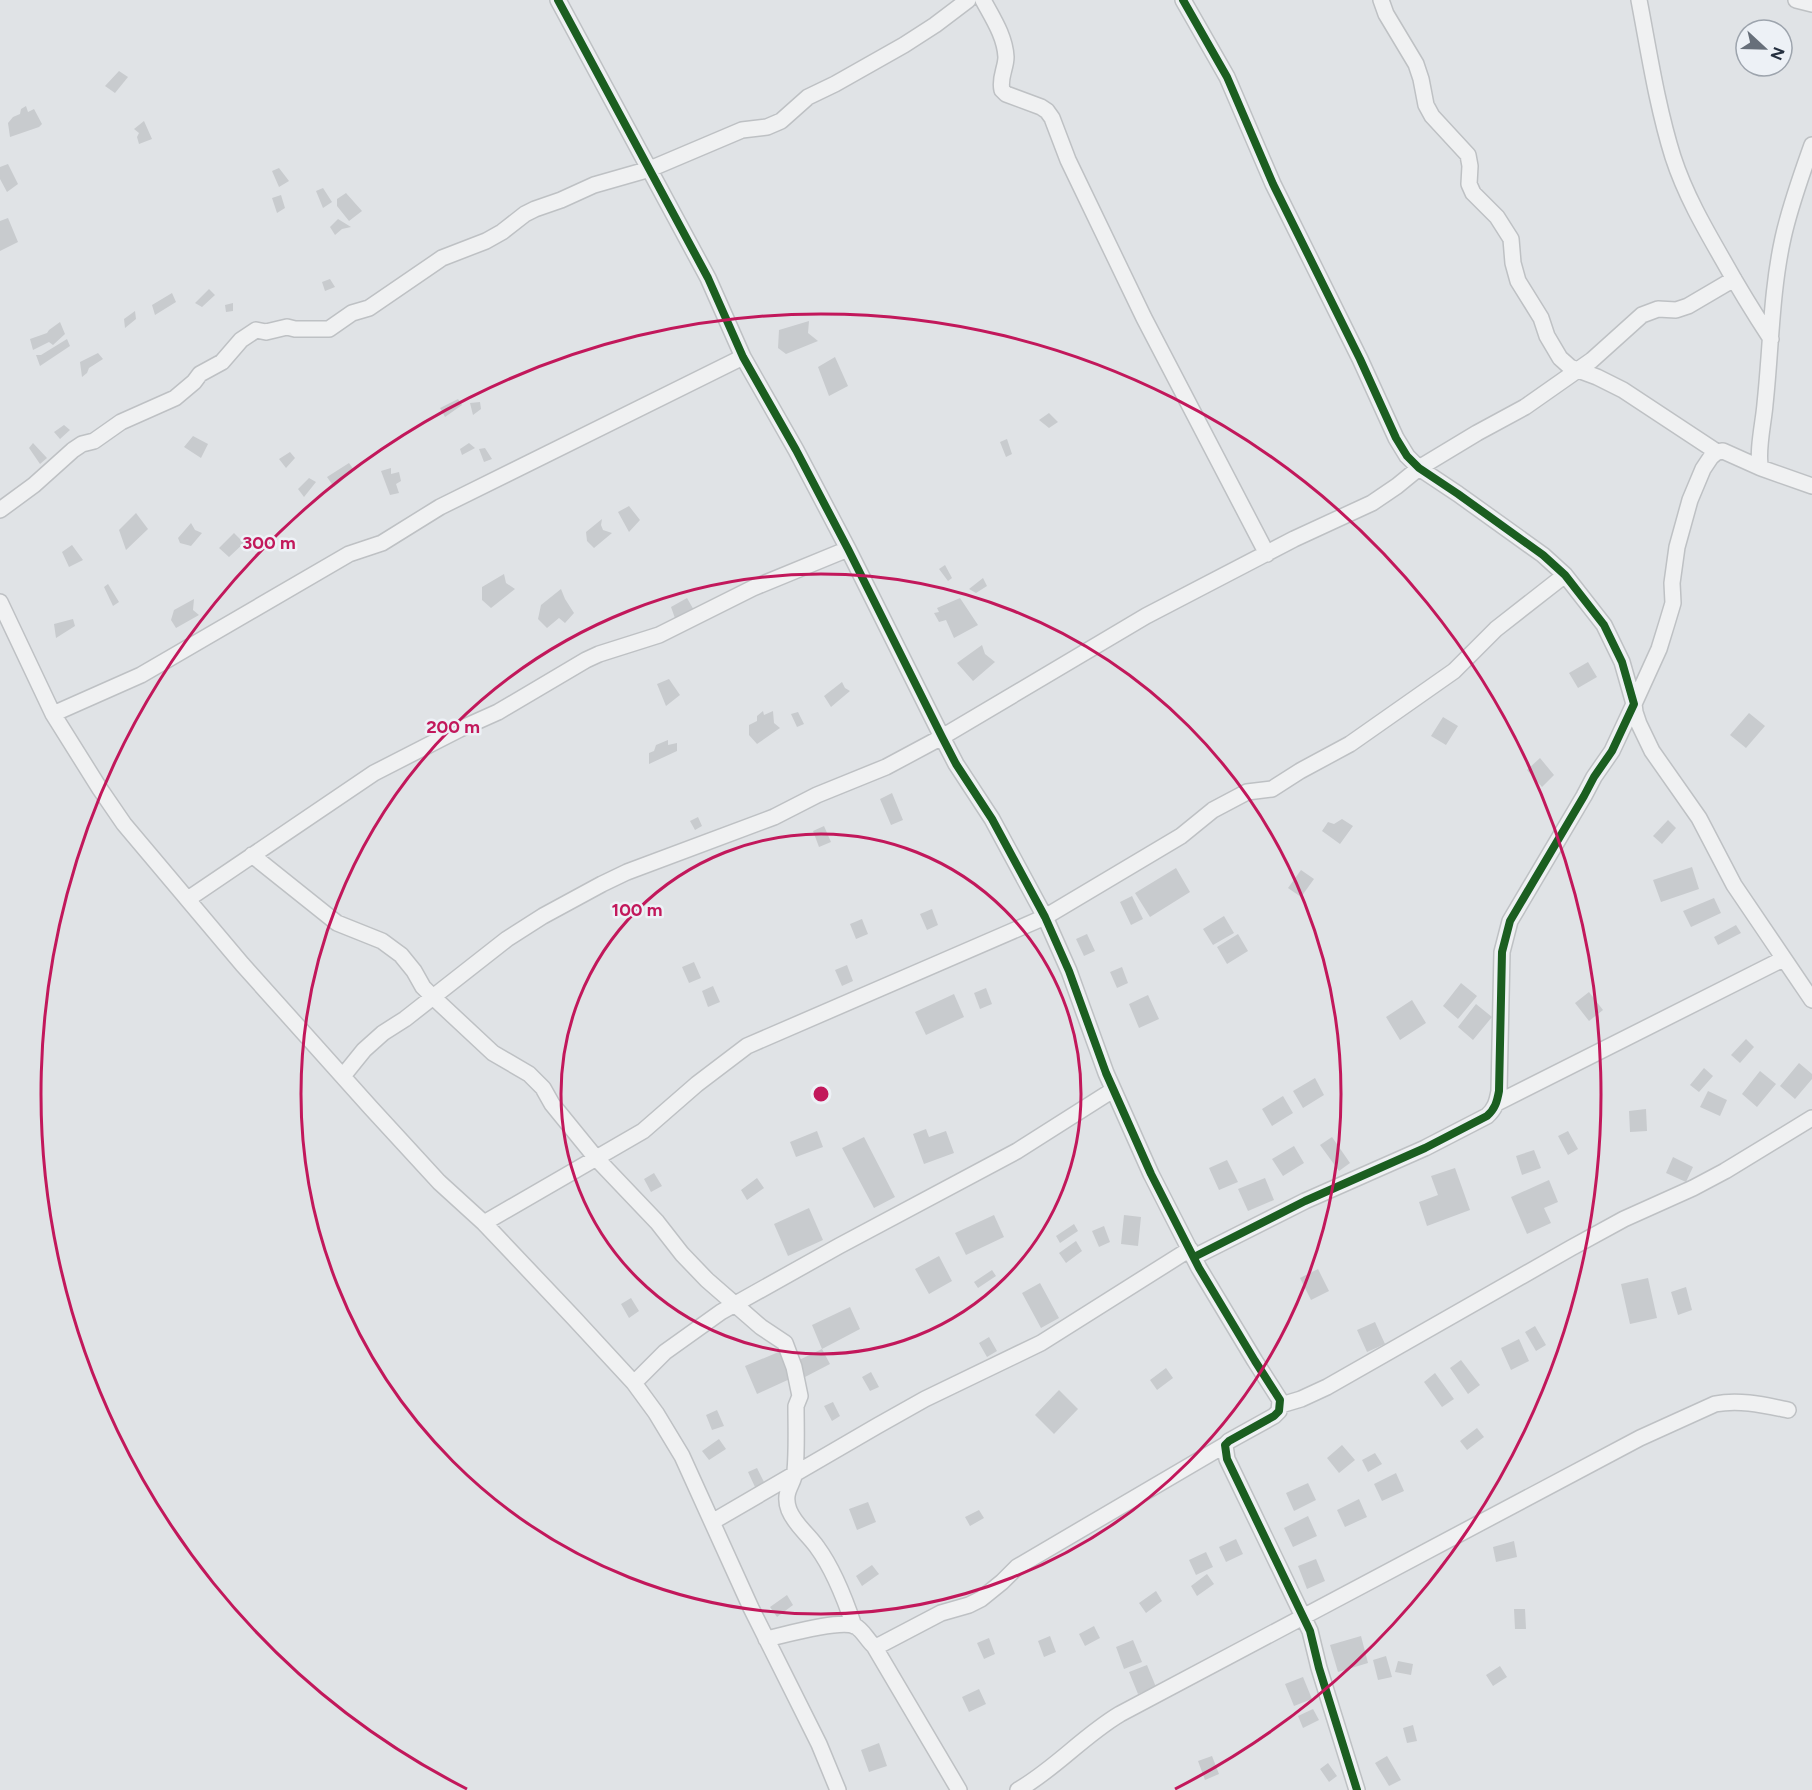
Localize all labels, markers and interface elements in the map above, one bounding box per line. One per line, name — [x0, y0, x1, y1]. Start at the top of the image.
north arrow — [1734, 18, 1794, 78]
text: N — [1766, 44, 1789, 63]
text: 300 m — [242, 532, 296, 554]
text: 200 m — [426, 716, 480, 738]
text: 100 m — [612, 899, 662, 921]
centre of rings — [811, 1084, 831, 1104]

